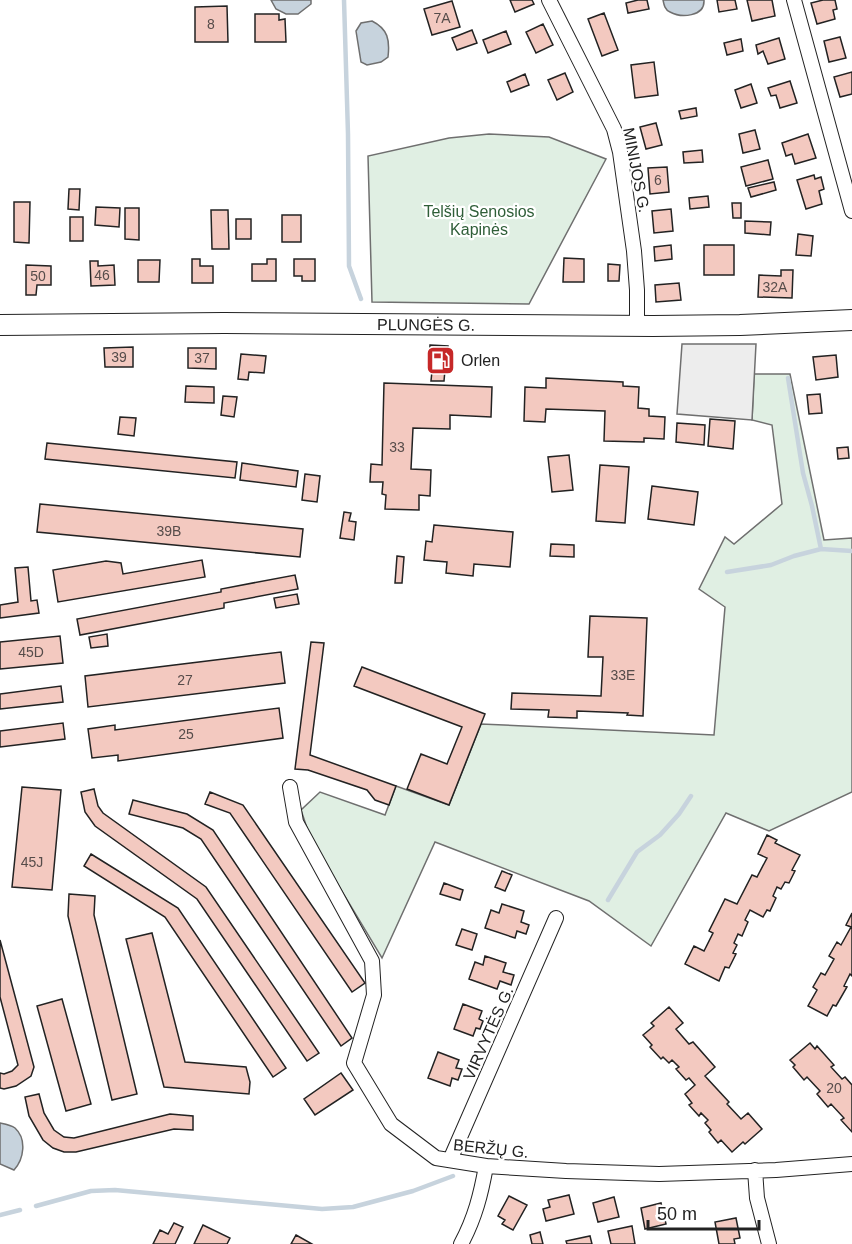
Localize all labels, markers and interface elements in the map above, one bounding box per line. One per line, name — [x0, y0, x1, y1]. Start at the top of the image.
house number: 7A — [433, 10, 451, 26]
house number: 8 — [207, 16, 215, 32]
street label: MINIJOS G. — [620, 126, 653, 214]
house number: 6 — [654, 172, 662, 188]
park label: Telšių Senosios Kapinės — [423, 203, 535, 238]
house number: 46 — [94, 267, 110, 283]
house number: 50 — [30, 268, 46, 284]
house number: 32A — [763, 279, 788, 295]
street label: PLUNGĖS G. — [377, 315, 475, 334]
fuel station icon: Orlen — [424, 344, 456, 376]
house number: 39 — [111, 349, 127, 365]
house number: 37 — [194, 350, 210, 366]
place label: Orlen — [461, 352, 500, 369]
house number: 33 — [389, 439, 405, 455]
house number: 39B — [157, 523, 181, 539]
house number: 45D — [18, 644, 44, 660]
house number: 33E — [611, 667, 635, 683]
house number: 27 — [177, 672, 193, 688]
house number: 25 — [178, 726, 194, 742]
house number: 45J — [21, 854, 43, 870]
street label: VIRVYTĖS G. — [459, 984, 517, 1082]
house number: 20 — [826, 1080, 842, 1096]
street label: BERŽŲ G. — [452, 1135, 530, 1161]
scale bar — [648, 1193, 759, 1231]
text: 50 m — [657, 1204, 697, 1224]

